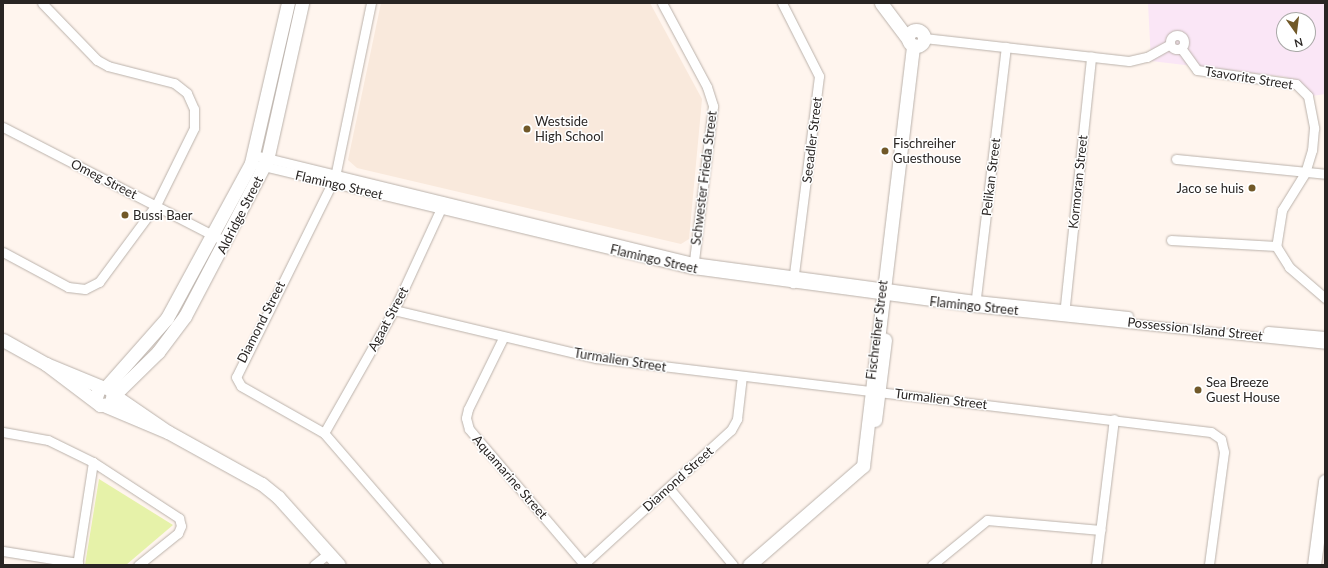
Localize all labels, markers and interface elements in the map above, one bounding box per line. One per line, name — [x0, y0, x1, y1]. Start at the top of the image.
north arrow — [1276, 12, 1316, 52]
text: N — [1293, 36, 1304, 50]
street label: Tsavorite Street — [1204, 63, 1294, 93]
street label: Seeadler Street — [799, 96, 825, 184]
street label: Schwester Frieda Street — [688, 110, 720, 246]
place label: Westside High School — [535, 114, 604, 145]
marker: Westside High School — [522, 124, 532, 134]
street label: Kormoran Street — [1065, 134, 1091, 230]
place label: Fischreiher Guesthouse — [893, 136, 961, 167]
street label: Pelikan Street — [978, 137, 1004, 217]
marker: Fischreiher Guesthouse — [880, 146, 890, 156]
street label: Omeg Street — [68, 156, 140, 202]
street label: Flamingo Street — [294, 167, 384, 203]
street label: Aldridge Street — [214, 173, 266, 257]
place label: Jaco se huis — [1176, 180, 1244, 196]
marker: Jaco se huis — [1247, 183, 1257, 193]
place label: Bussi Baer — [133, 207, 193, 223]
marker: Bussi Baer — [120, 210, 130, 220]
street label: Flamingo Street — [609, 241, 699, 277]
street label: Diamond Street — [234, 279, 288, 365]
street label: Fischreiher Street — [863, 279, 891, 381]
street label: Agaat Street — [365, 284, 411, 354]
street label: Flamingo Street — [929, 294, 1019, 318]
street label: Possession Island Street — [1127, 314, 1263, 344]
street label: Turmalien Street — [573, 345, 667, 375]
place label: Sea Breeze Guest House — [1206, 375, 1280, 406]
marker: Sea Breeze Guest House — [1193, 385, 1203, 395]
street label: Turmalien Street — [894, 386, 988, 412]
street label: Aquamarine Street — [469, 432, 551, 522]
street label: Diamond Street — [640, 443, 716, 515]

